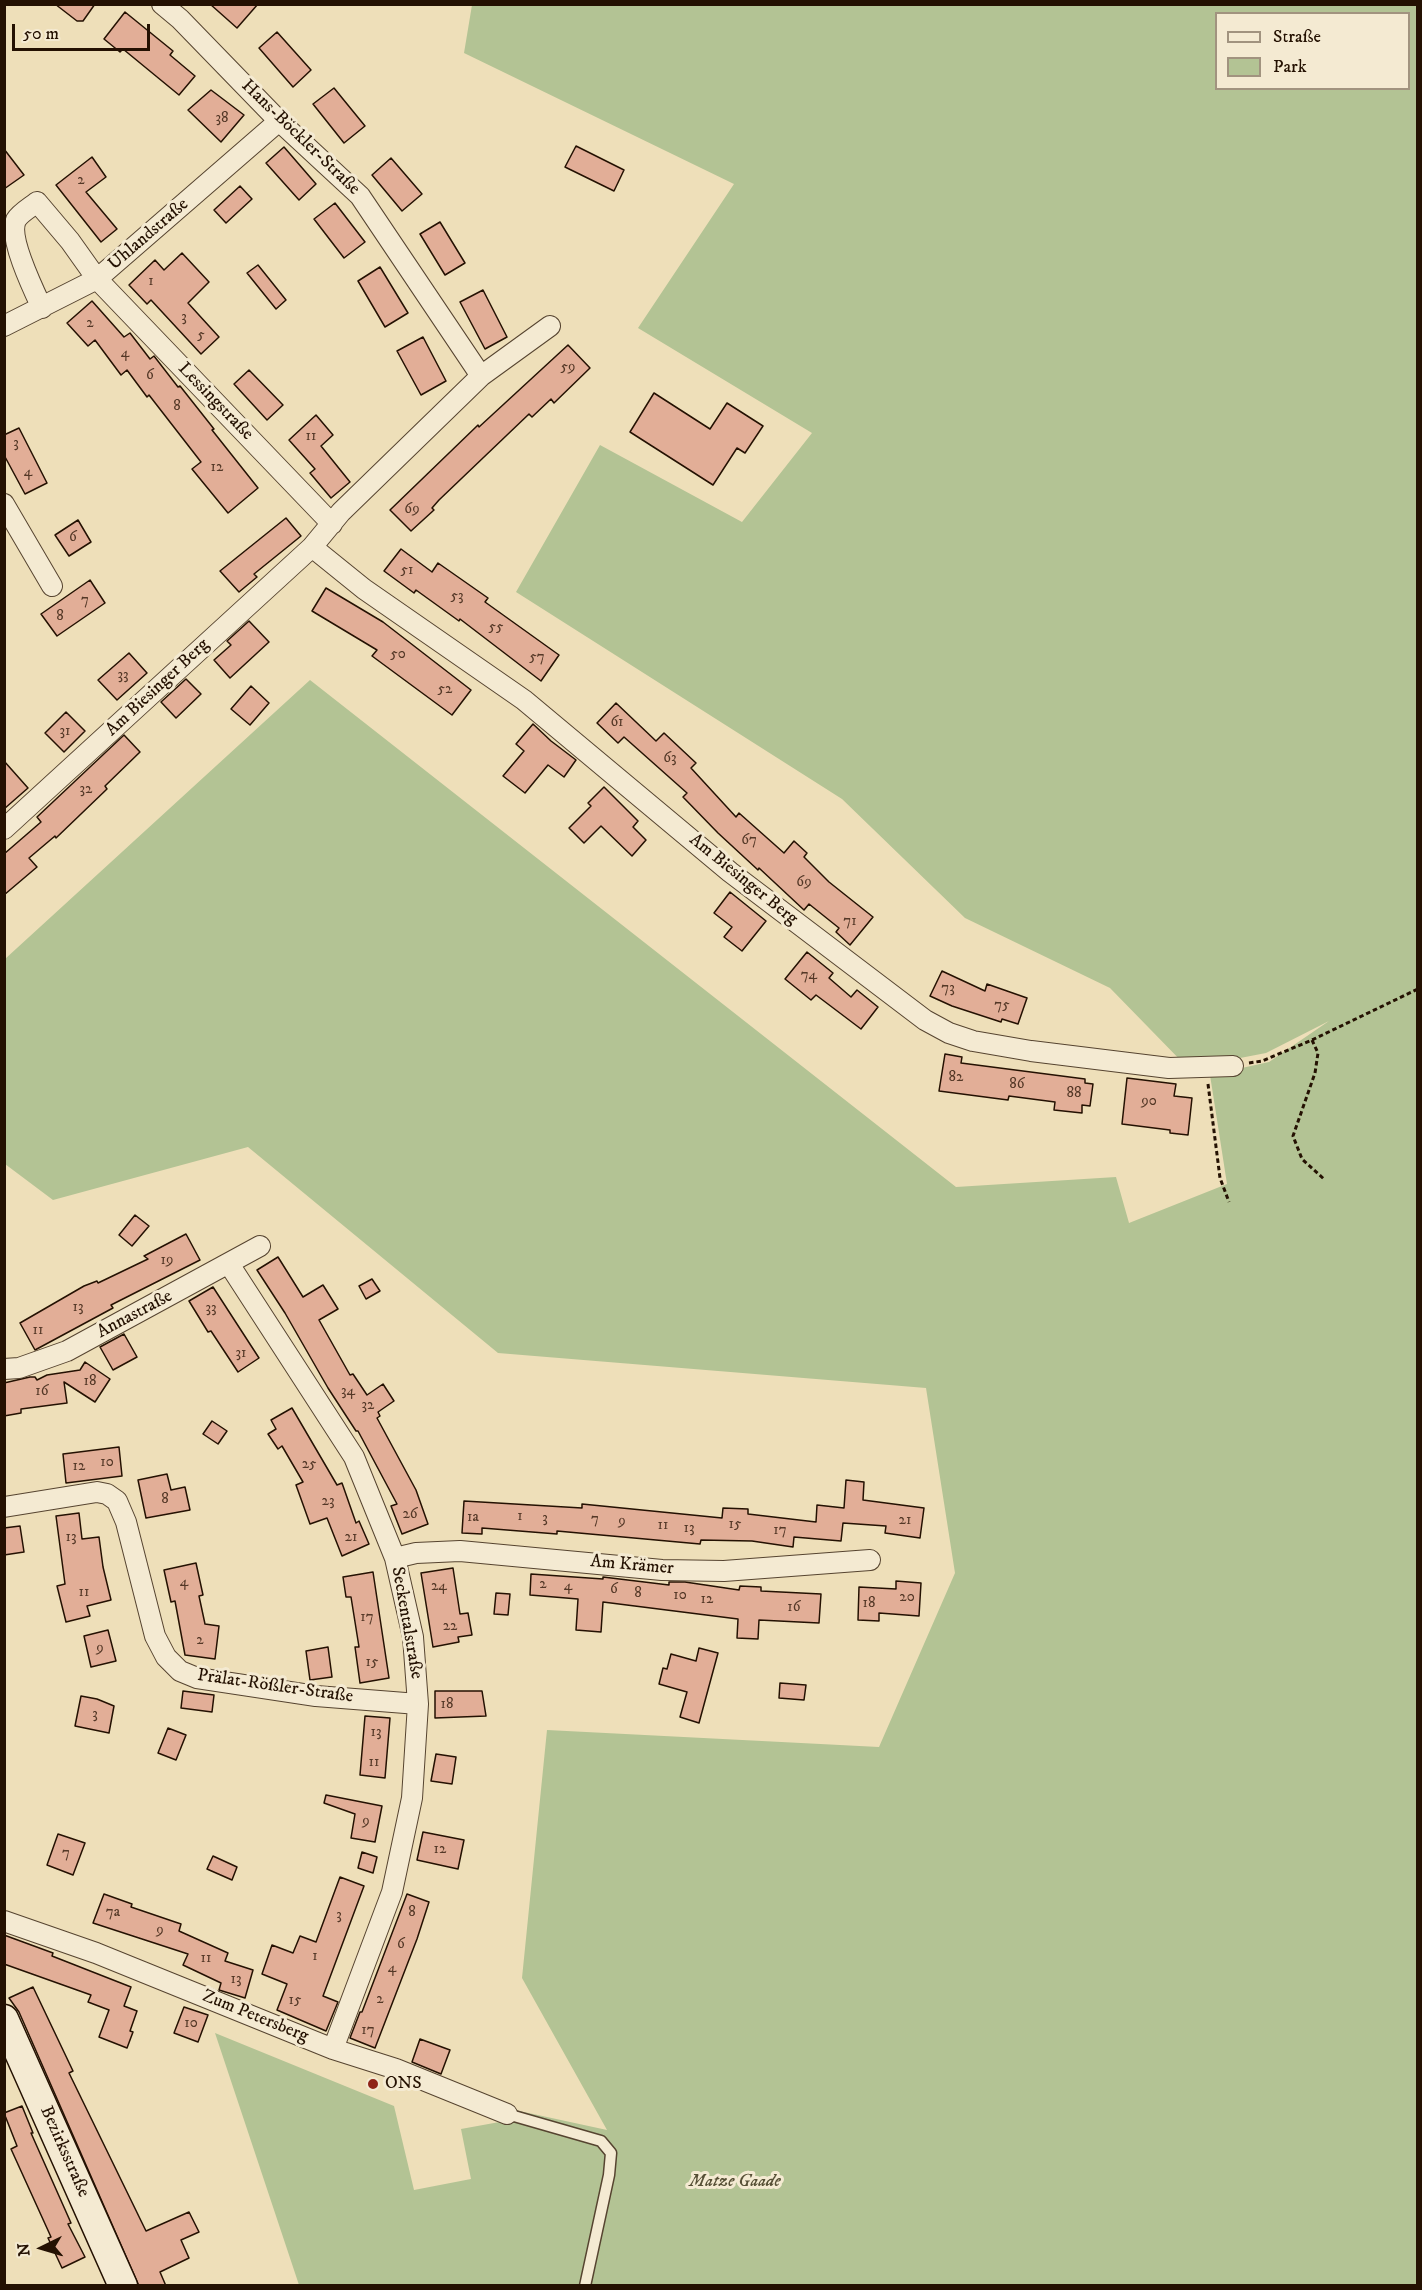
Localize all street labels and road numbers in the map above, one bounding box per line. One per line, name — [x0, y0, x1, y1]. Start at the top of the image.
street label: Hans-Böckler-Straße — [236, 76, 364, 200]
street label: Uhlandstraße — [104, 194, 194, 276]
street label: Lessingstraße — [173, 359, 257, 445]
street label: Am Biesinger Berg — [102, 635, 214, 741]
street label: Am Biesinger Berg — [684, 830, 802, 930]
street label: Annastraße — [94, 1286, 176, 1344]
street label: Am Krämer — [589, 1552, 675, 1580]
street label: Seckentalstraße — [386, 1565, 426, 1681]
street label: Prälat-Rößler-Straße — [196, 1665, 354, 1709]
street label: Zum Petersberg — [199, 1986, 311, 2048]
street label: Bezirksstraße — [34, 2103, 94, 2201]

